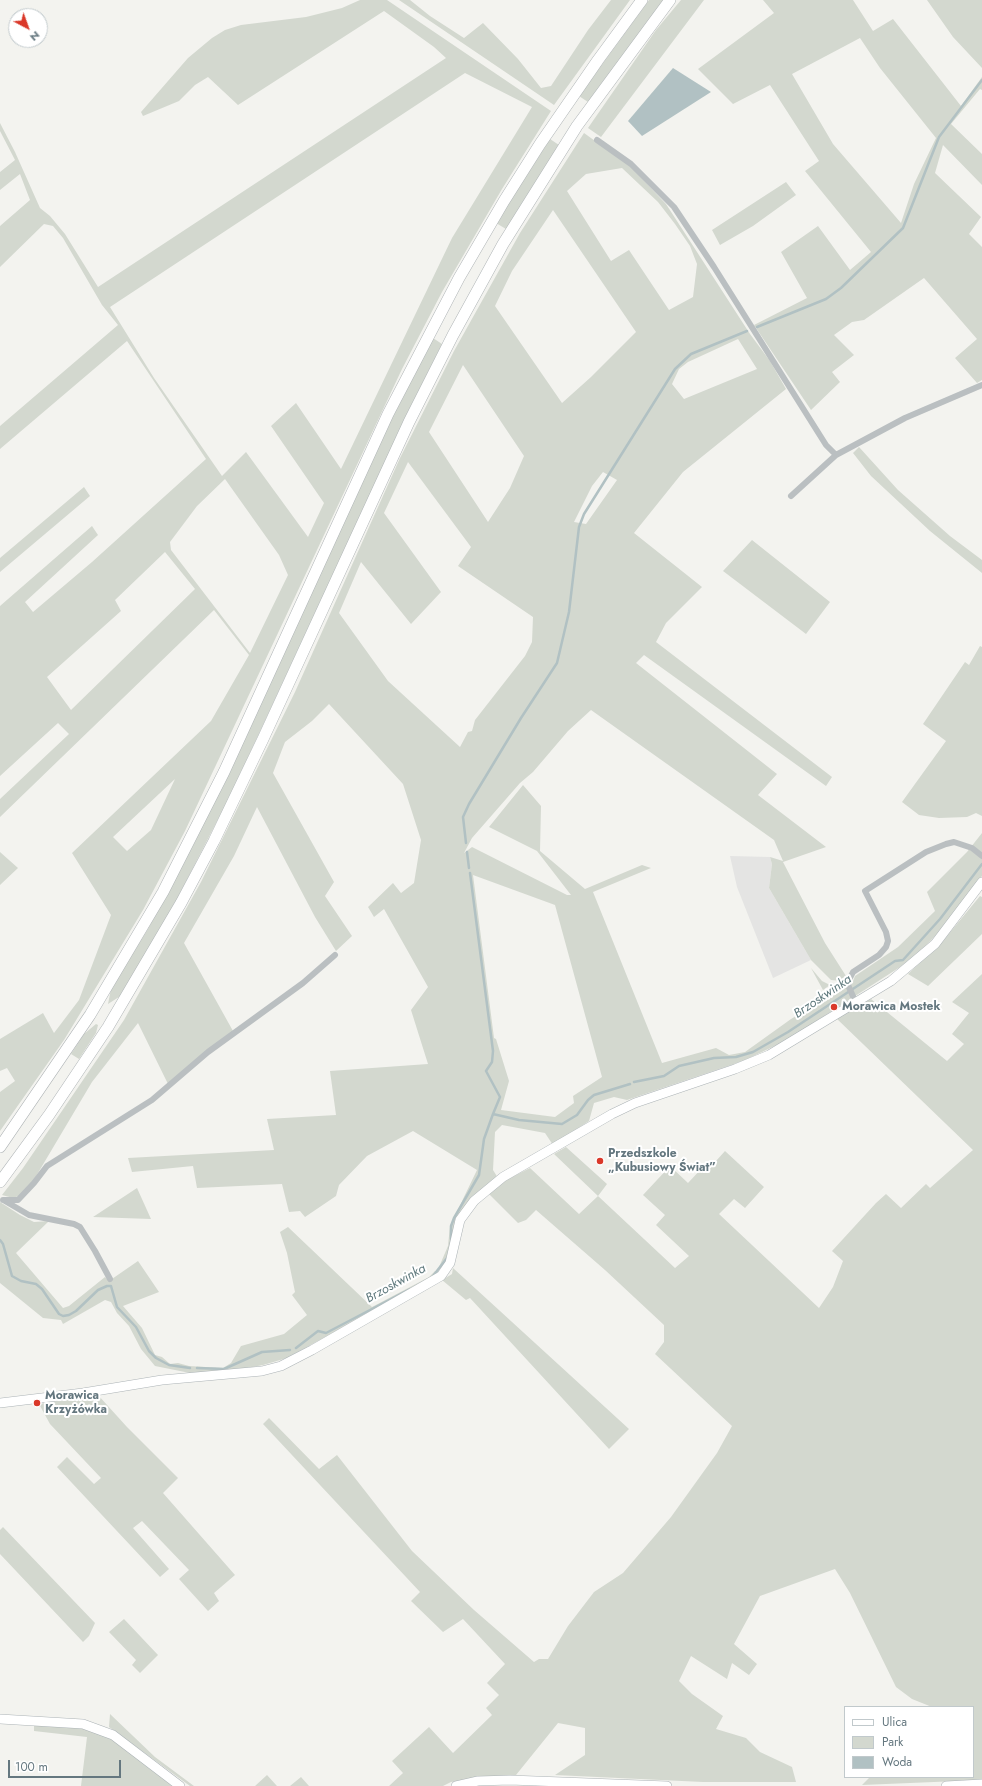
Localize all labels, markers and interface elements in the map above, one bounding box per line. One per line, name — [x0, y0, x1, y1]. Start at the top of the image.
north arrow — [8, 8, 48, 48]
text: N — [27, 27, 44, 45]
water label: Brzoskwinka — [791, 972, 855, 1022]
place label: Morawica Mostek — [842, 1000, 940, 1014]
marker: Morawica Mostek — [829, 1002, 839, 1012]
place label: Przedszkole „Kubusiowy Świat” — [608, 1147, 716, 1175]
marker: Przedszkole „Kubusiowy Świat” — [595, 1156, 605, 1166]
water label: Brzoskwinka — [363, 1261, 429, 1307]
place label: Morawica Krzyżówka — [45, 1389, 107, 1417]
marker: Morawica Krzyżówka — [32, 1398, 42, 1408]
legend — [844, 1706, 974, 1778]
text: Ulica — [882, 1713, 907, 1731]
text: Park — [882, 1733, 903, 1751]
scale bar — [10, 1752, 123, 1778]
text: Woda — [882, 1753, 912, 1771]
text: 100 m — [15, 1758, 48, 1776]

